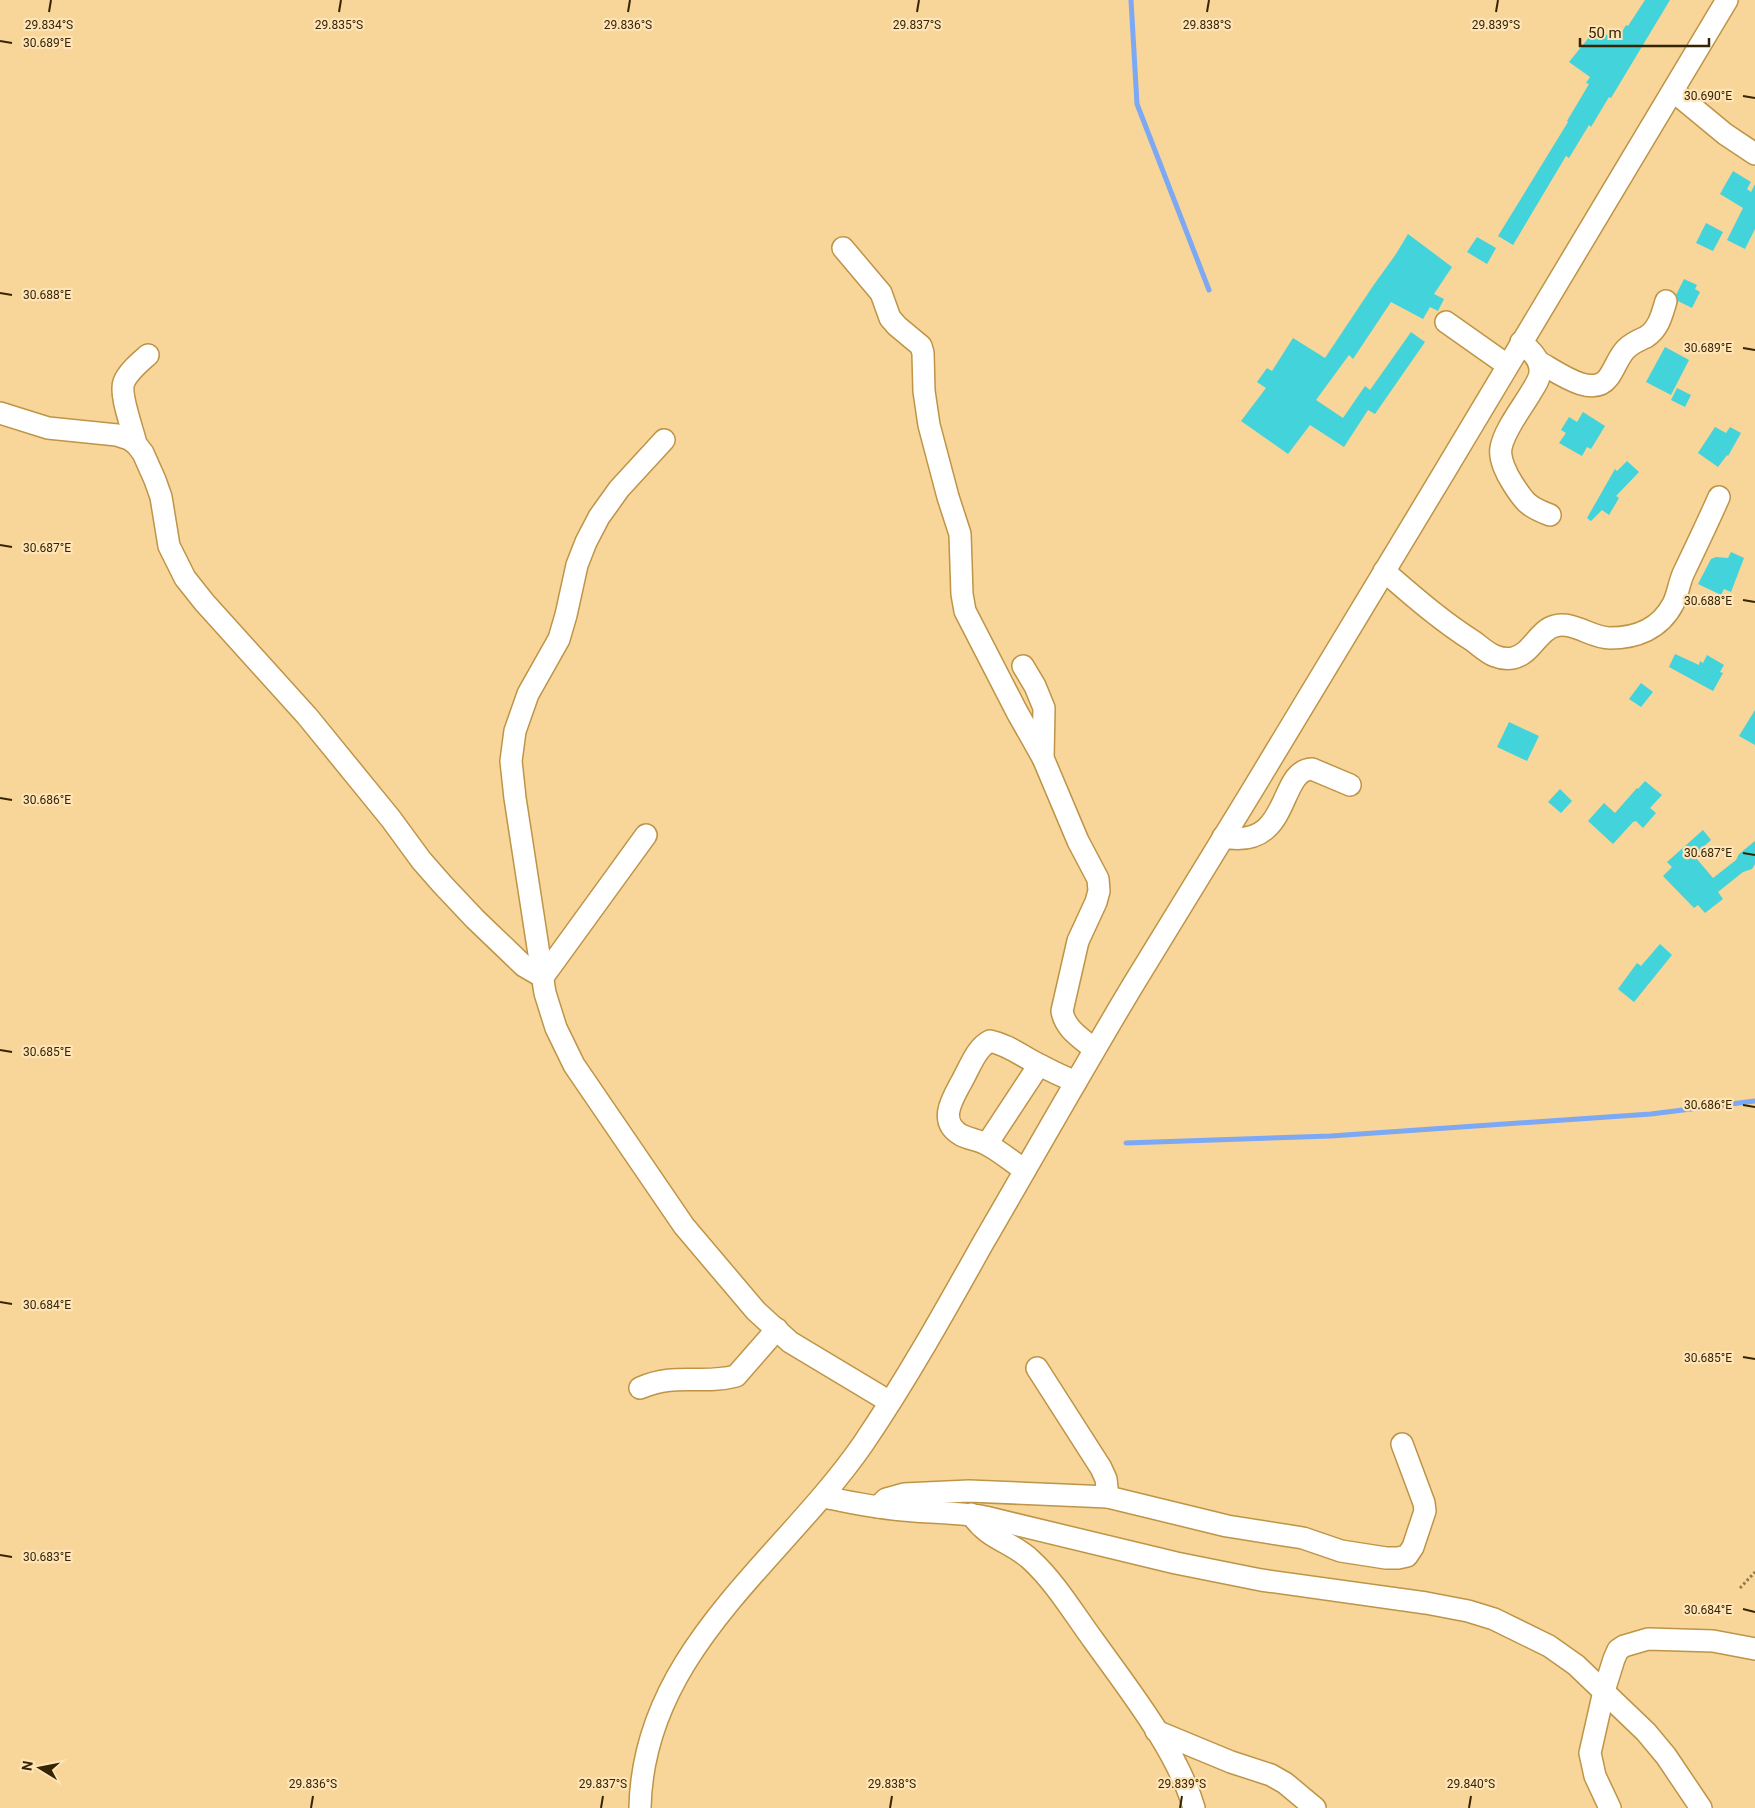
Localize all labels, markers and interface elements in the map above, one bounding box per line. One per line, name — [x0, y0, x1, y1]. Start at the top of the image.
scale bar — [1580, 15, 1709, 47]
text: 29.834°S — [25, 18, 73, 32]
text: 29.835°S — [315, 18, 363, 32]
text: 29.836°S — [604, 18, 652, 32]
text: 29.837°S — [893, 18, 941, 32]
text: 29.838°S — [1183, 18, 1231, 32]
text: 29.839°S — [1472, 18, 1520, 32]
text: 50 m — [1588, 24, 1622, 42]
text: 30.689°E — [23, 36, 71, 50]
text: 30.690°E — [1684, 89, 1732, 103]
text: 30.688°E — [23, 288, 71, 302]
text: 30.689°E — [1684, 341, 1732, 355]
text: 30.687°E — [23, 541, 71, 555]
text: 30.688°E — [1684, 594, 1732, 608]
text: 30.686°E — [23, 793, 71, 807]
text: 30.687°E — [1684, 846, 1732, 860]
text: 30.685°E — [23, 1045, 71, 1059]
text: 30.686°E — [1684, 1098, 1732, 1112]
text: 30.684°E — [23, 1298, 71, 1312]
text: 30.685°E — [1684, 1351, 1732, 1365]
text: 30.683°E — [23, 1550, 71, 1564]
text: 30.684°E — [1684, 1603, 1732, 1617]
north arrow — [15, 1743, 65, 1793]
text: N — [18, 1759, 36, 1772]
text: 29.836°S — [289, 1777, 337, 1791]
text: 29.837°S — [579, 1777, 627, 1791]
text: 29.838°S — [868, 1777, 916, 1791]
text: 29.839°S — [1158, 1777, 1206, 1791]
text: 29.840°S — [1447, 1777, 1495, 1791]

